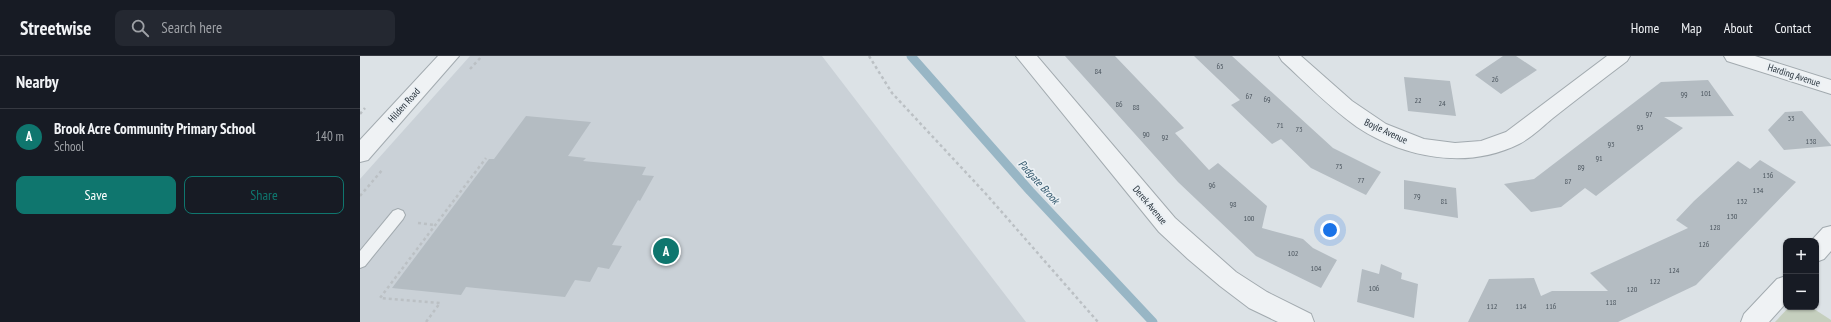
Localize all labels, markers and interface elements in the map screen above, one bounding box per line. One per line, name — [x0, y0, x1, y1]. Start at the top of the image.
search box — [115, 10, 395, 46]
text: Streetwise — [20, 16, 91, 40]
icon: search — [129, 17, 151, 39]
text: Search here — [161, 18, 222, 37]
text: Home — [1631, 19, 1659, 37]
text: Map — [1681, 19, 1702, 37]
text: About — [1724, 19, 1753, 37]
text: Contact — [1775, 19, 1811, 37]
street label: Harding Avenue — [1766, 60, 1822, 90]
house number: 65 — [1216, 61, 1224, 71]
house number: 84 — [1094, 66, 1102, 76]
text: Nearby — [16, 71, 59, 93]
house number: 26 — [1491, 74, 1499, 84]
street label: Hilden Road — [385, 85, 423, 125]
house number: 101 — [1701, 88, 1712, 98]
house number: 99 — [1680, 89, 1688, 99]
house number: 67 — [1245, 91, 1253, 101]
house number: 69 — [1263, 94, 1271, 104]
house number: 22 — [1414, 95, 1422, 105]
house number: 24 — [1438, 98, 1446, 108]
house number: 86 — [1115, 99, 1123, 109]
house number: 88 — [1132, 102, 1140, 112]
house number: 97 — [1645, 109, 1653, 119]
house number: 33 — [1787, 113, 1795, 123]
street label: Boyle Avenue — [1362, 115, 1410, 147]
text: Brook Acre Community Primary School — [54, 119, 255, 138]
house number: 71 — [1276, 120, 1284, 130]
house number: 95 — [1636, 122, 1644, 132]
house number: 73 — [1295, 124, 1303, 134]
text: A — [26, 128, 32, 145]
text: 140 m — [315, 128, 344, 145]
house number: 90 — [1142, 129, 1150, 139]
house number: 92 — [1161, 132, 1169, 142]
house number: 138 — [1806, 136, 1817, 146]
text: School — [54, 138, 84, 155]
house number: 93 — [1607, 139, 1615, 149]
house number: 91 — [1595, 153, 1603, 163]
water label: Padgate Brook — [1015, 157, 1064, 208]
house number: 75 — [1335, 161, 1343, 171]
house number: 89 — [1577, 162, 1585, 172]
house number: 136 — [1763, 170, 1774, 180]
house number: 77 — [1357, 175, 1365, 185]
button: Save — [16, 176, 176, 214]
button: Share — [184, 176, 344, 214]
house number: 87 — [1564, 176, 1572, 186]
house number: 96 — [1208, 180, 1216, 190]
street label: Derek Avenue — [1130, 183, 1170, 227]
house number: 134 — [1753, 185, 1764, 195]
house number: 79 — [1413, 191, 1421, 201]
house number: 81 — [1440, 196, 1448, 206]
house number: 132 — [1737, 196, 1748, 206]
house number: 98 — [1229, 199, 1237, 209]
house number: 130 — [1727, 211, 1738, 221]
house number: 100 — [1244, 213, 1255, 223]
your location — [1320, 220, 1340, 240]
house number: 128 — [1710, 222, 1721, 232]
pin: A — [653, 236, 679, 266]
map controls — [1783, 238, 1819, 310]
button: + — [1783, 238, 1819, 274]
house number: 126 — [1699, 239, 1710, 249]
house number: 102 — [1288, 248, 1299, 258]
house number: 104 — [1311, 263, 1322, 273]
house number: 124 — [1669, 265, 1680, 275]
button: − — [1783, 274, 1819, 310]
house number: 122 — [1650, 276, 1661, 286]
house number: 106 — [1369, 283, 1380, 293]
house number: 120 — [1627, 284, 1638, 294]
house number: 118 — [1606, 297, 1617, 307]
house number: 112 — [1487, 301, 1498, 311]
house number: 114 — [1516, 301, 1527, 311]
house number: 116 — [1546, 301, 1557, 311]

